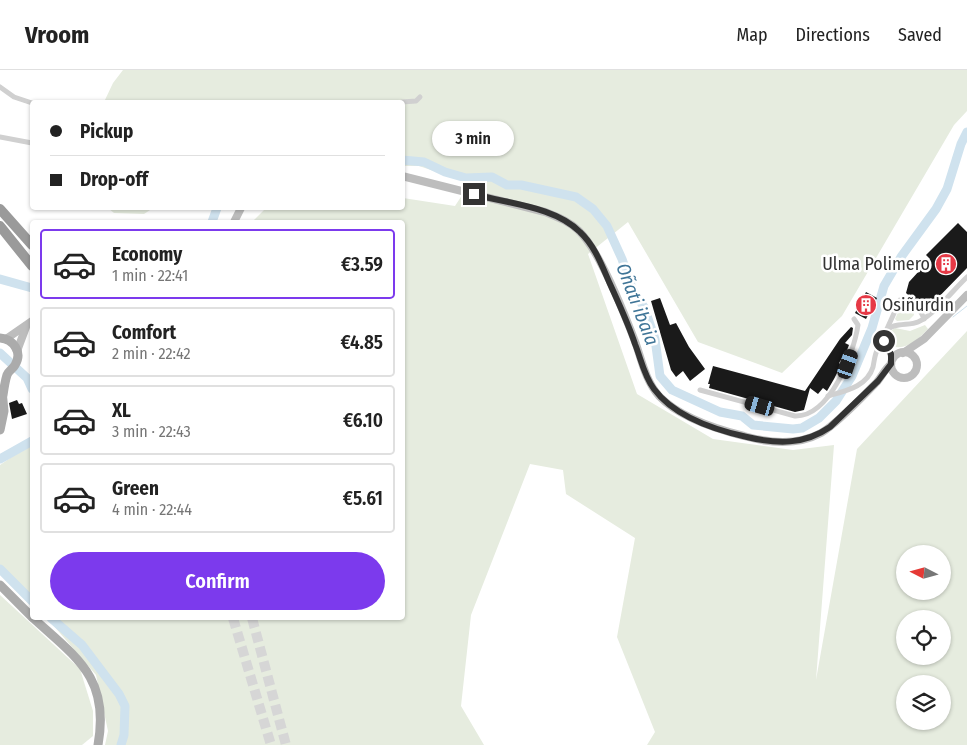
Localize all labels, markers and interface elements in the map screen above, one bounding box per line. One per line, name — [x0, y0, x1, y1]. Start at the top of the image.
text: Vroom — [25, 21, 89, 49]
text: Map — [736, 24, 768, 46]
text: Directions — [796, 24, 870, 46]
text: Saved — [898, 24, 942, 46]
text: Pickup — [80, 120, 133, 143]
callout: 3 min — [433, 122, 515, 156]
text: 3 min — [455, 129, 491, 148]
text: Drop-off — [80, 168, 148, 191]
route end — [463, 183, 485, 205]
icon: car — [52, 242, 97, 287]
text: Economy — [112, 243, 182, 266]
building icon: Ulma Polimero — [934, 252, 958, 276]
text: €3.59 — [341, 253, 383, 276]
place label: Ulma Polimero — [822, 253, 930, 275]
water label: Oñati ibaia — [611, 260, 664, 349]
text: 1 min · 22:41 — [112, 266, 188, 285]
building icon: Osiñurdin — [854, 293, 878, 317]
place label: Osiñurdin — [882, 294, 954, 316]
icon: car — [52, 320, 97, 365]
text: Comfort — [112, 321, 176, 344]
route start — [873, 330, 895, 352]
text: €4.85 — [340, 331, 383, 354]
text: 2 min · 22:42 — [112, 344, 191, 363]
car — [836, 347, 859, 381]
car — [743, 395, 776, 417]
icon: car — [52, 398, 97, 443]
text: XL — [112, 399, 131, 422]
text: €6.10 — [343, 409, 383, 432]
text: 3 min · 22:43 — [112, 422, 191, 441]
icon: car — [52, 476, 97, 521]
text: Green — [112, 477, 159, 500]
text: €5.61 — [343, 487, 383, 510]
text: 4 min · 22:44 — [112, 500, 192, 519]
north arrow — [896, 545, 951, 600]
map controls — [896, 545, 951, 730]
button: Confirm — [50, 552, 385, 610]
button: locate — [896, 610, 951, 665]
button: layers — [896, 675, 951, 730]

